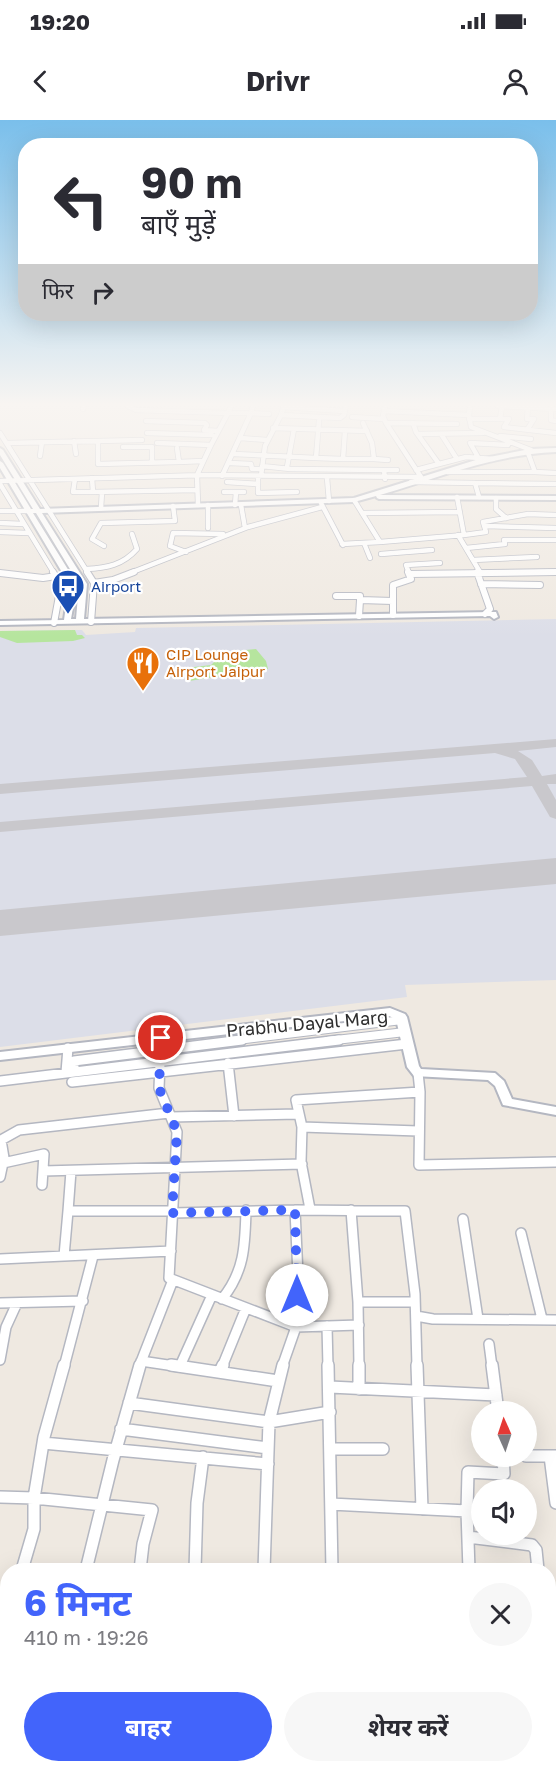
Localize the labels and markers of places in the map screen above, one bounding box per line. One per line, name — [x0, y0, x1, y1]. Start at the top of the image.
bus stop icon: Airport — [50, 568, 86, 615]
place label: Airport — [91, 577, 141, 595]
restaurant icon: CIP Lounge Airport Jaipur — [125, 645, 161, 692]
place label: CIP Lounge Airport Jaipur — [166, 645, 265, 680]
pin — [135, 1012, 186, 1063]

